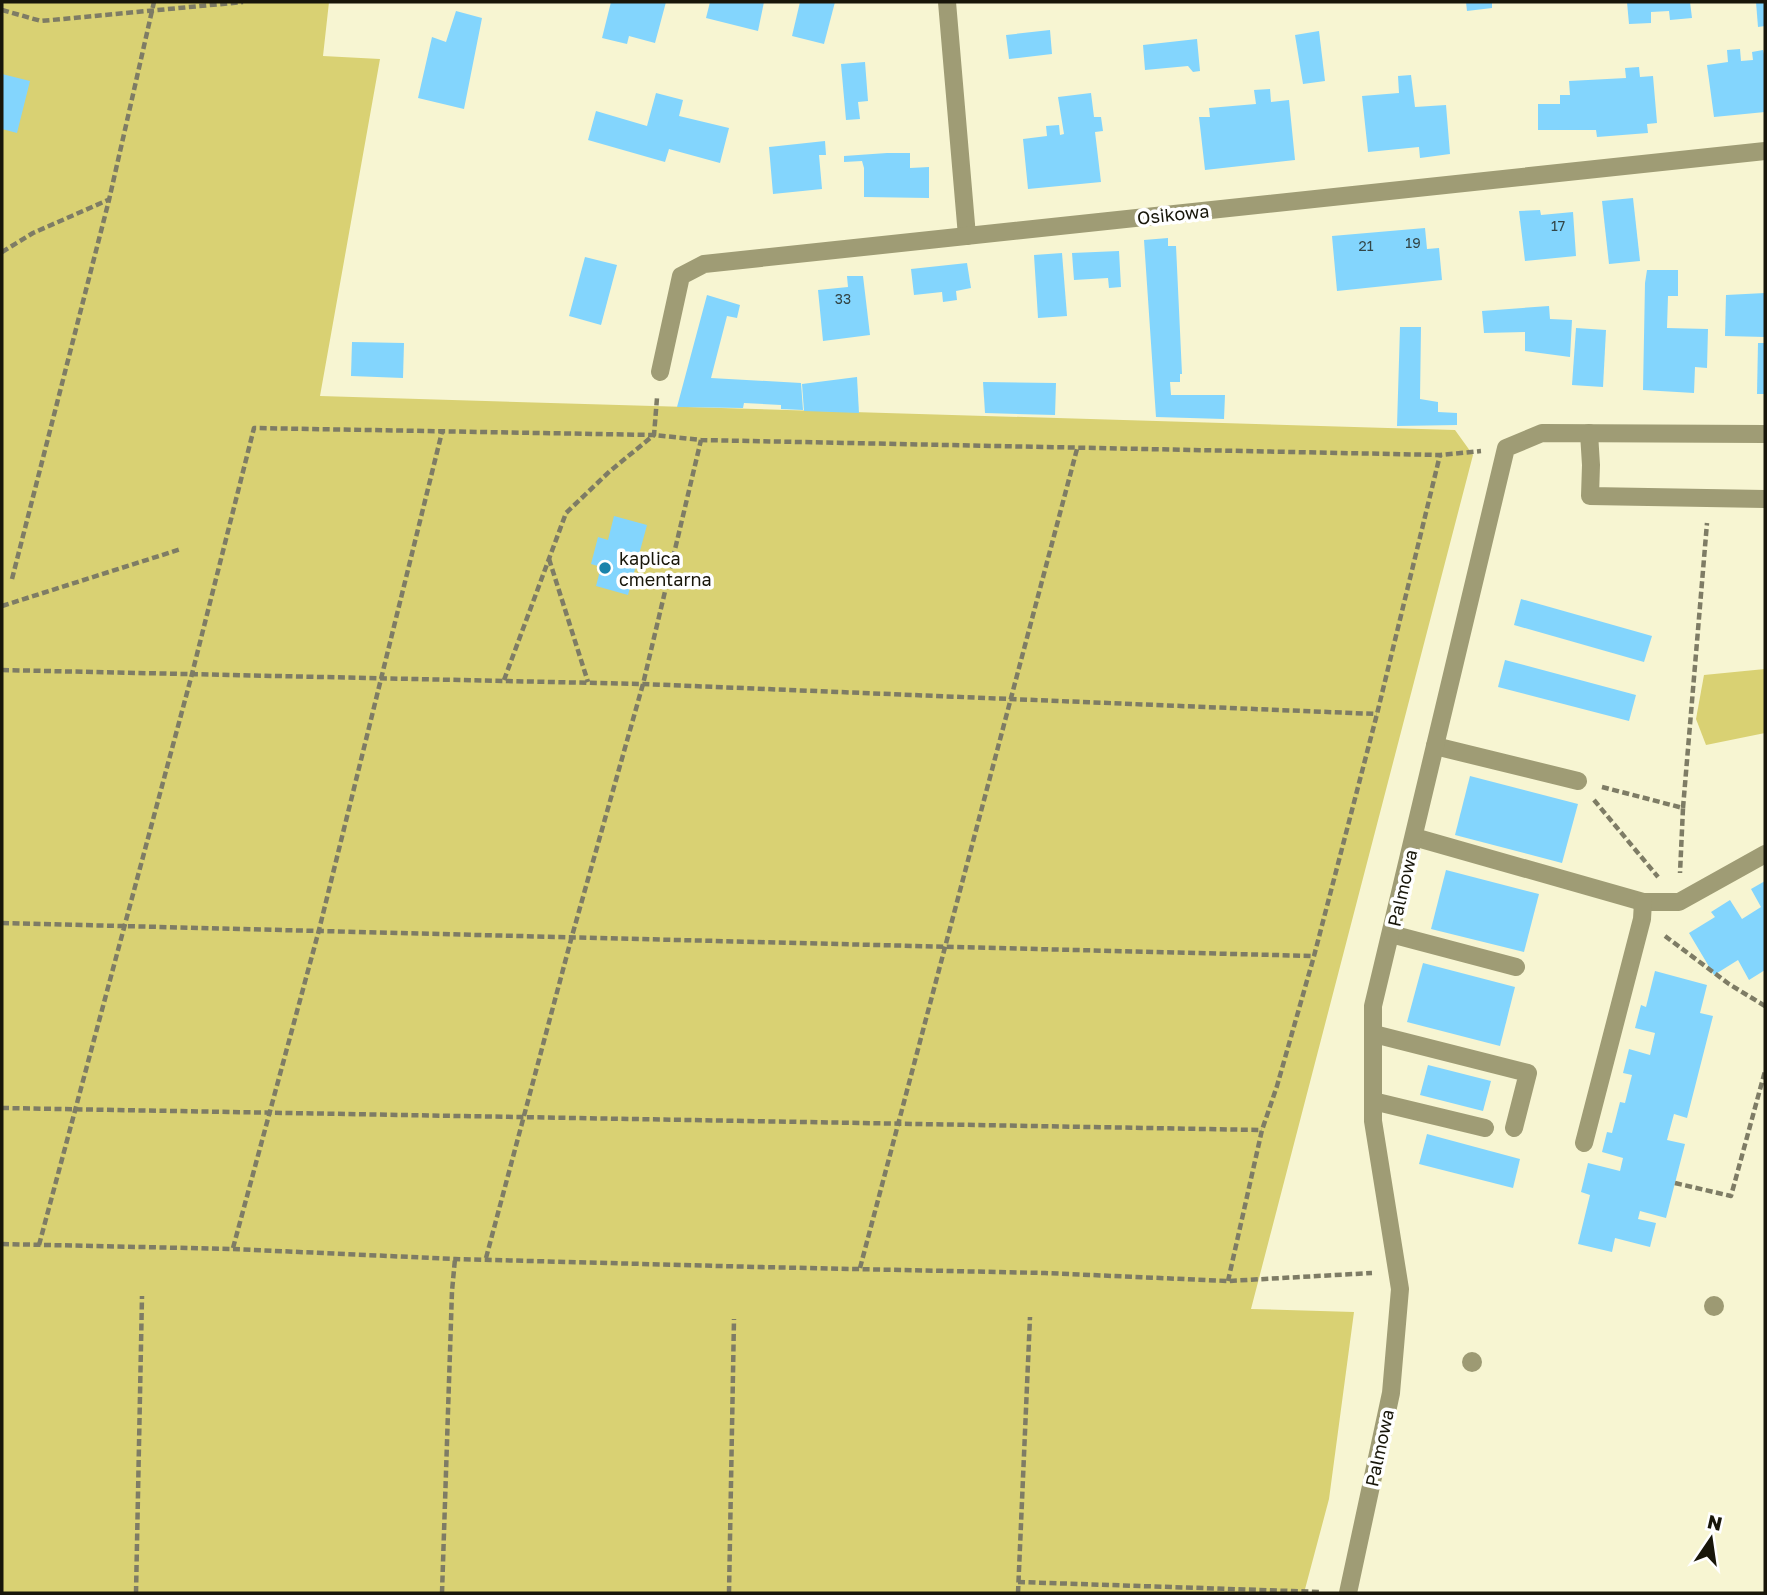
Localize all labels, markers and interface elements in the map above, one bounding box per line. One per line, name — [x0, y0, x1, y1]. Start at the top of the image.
street label: Osikowa — [1136, 199, 1210, 229]
house number: 17 — [1551, 217, 1565, 234]
house number: 19 — [1405, 234, 1421, 251]
house number: 21 — [1359, 237, 1374, 254]
house number: 33 — [835, 290, 851, 307]
place label: kaplica cmentarna — [619, 547, 712, 590]
marker: kaplica cmentarna — [597, 560, 613, 576]
street label: Palmowa — [1382, 847, 1422, 929]
street label: Palmowa — [1360, 1407, 1398, 1489]
north arrow — [1676, 1504, 1746, 1574]
text: N — [1705, 1509, 1725, 1535]

